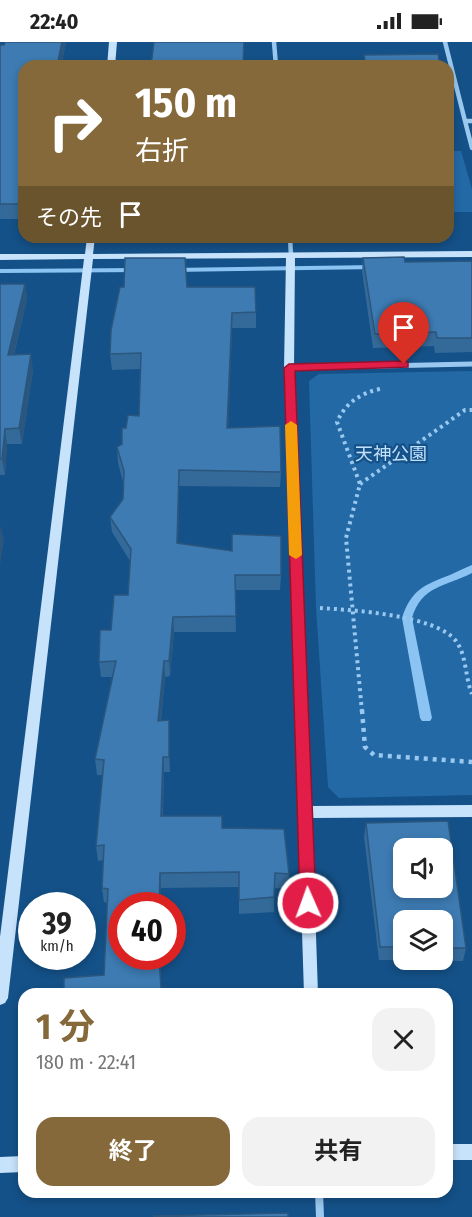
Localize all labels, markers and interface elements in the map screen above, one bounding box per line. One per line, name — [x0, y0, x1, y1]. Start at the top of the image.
text: 22:40 — [30, 8, 79, 35]
text: 150 m — [135, 78, 237, 128]
icon: right — [36, 84, 114, 162]
text: 右折 — [135, 135, 189, 167]
icon: arrive — [114, 198, 147, 231]
text: その先 — [36, 204, 102, 231]
pin — [378, 302, 429, 364]
icon: arrive — [387, 311, 420, 344]
park label: 天神公園 — [355, 443, 427, 465]
map controls — [393, 838, 453, 970]
button: sound — [393, 838, 453, 898]
position arrow — [276, 871, 340, 935]
speed limit sign: 40 — [108, 892, 186, 970]
text: 39 — [42, 906, 72, 942]
button: layers — [393, 910, 453, 970]
text: km/h — [40, 937, 74, 955]
text: 1 分 — [36, 1005, 95, 1049]
button: close — [372, 1008, 435, 1071]
text: 180 m · 22:41 — [36, 1050, 136, 1074]
button: 終了 — [36, 1117, 230, 1186]
button: 共有 — [242, 1117, 435, 1186]

